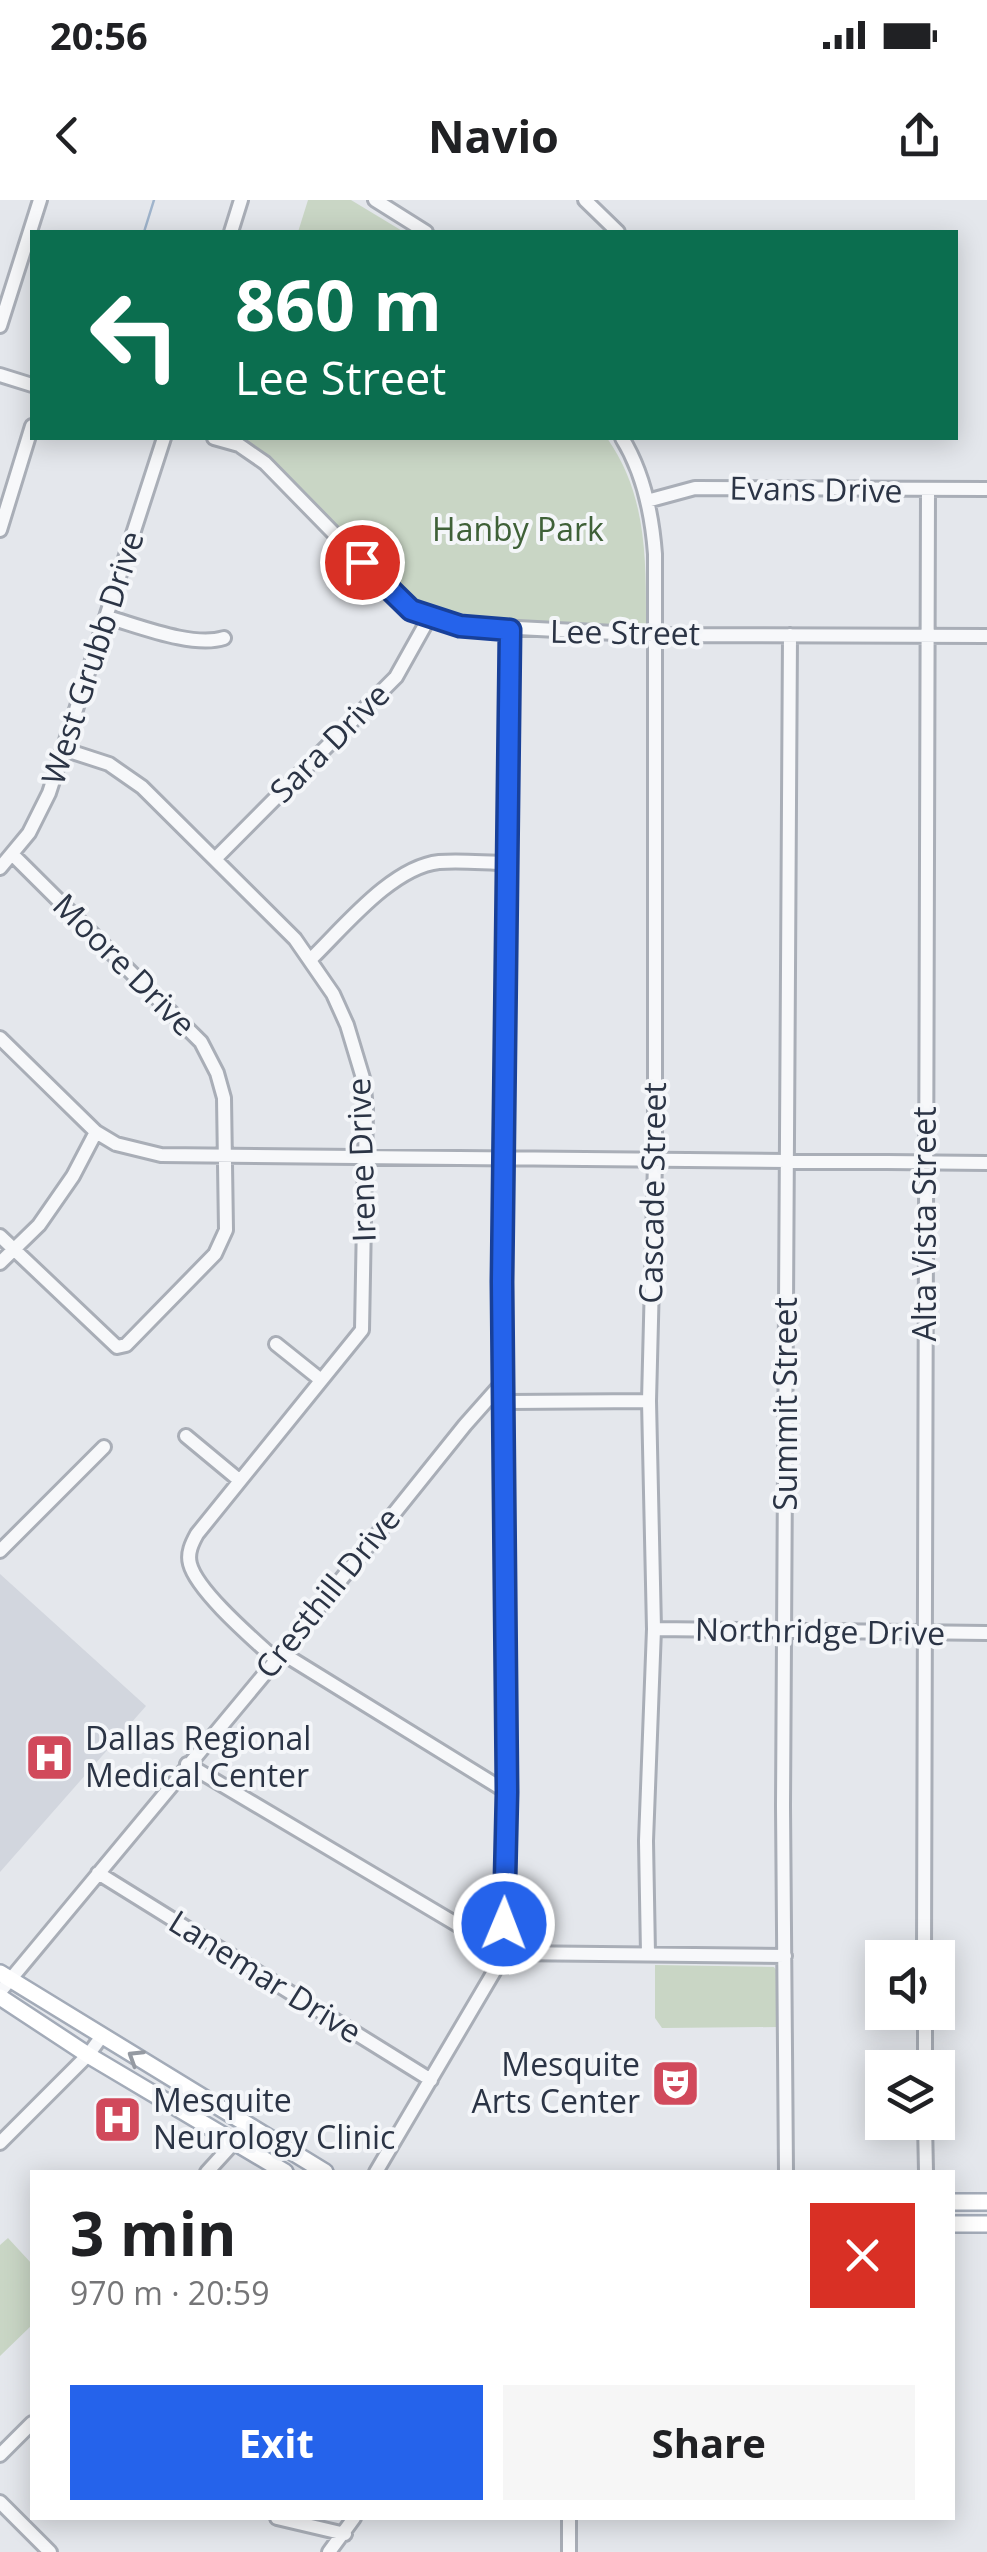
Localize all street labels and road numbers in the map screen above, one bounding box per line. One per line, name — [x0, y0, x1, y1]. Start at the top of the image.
street label: Evans Drive — [729, 465, 903, 512]
street label: West Grubb Drive — [30, 525, 153, 790]
street label: Lee Street — [549, 609, 701, 654]
street label: Sara Drive — [260, 673, 398, 811]
street label: Moore Drive — [44, 883, 206, 1045]
street label: Irene Drive — [336, 1077, 385, 1243]
street label: Cascade Street — [628, 1082, 675, 1304]
street label: Alta Vista Street — [902, 1106, 945, 1342]
street label: Summit Street — [763, 1297, 806, 1511]
street label: Cresthill Drive — [245, 1498, 409, 1687]
street label: Northridge Drive — [695, 1607, 945, 1654]
street label: Lanemar Drive — [161, 1899, 370, 2052]

